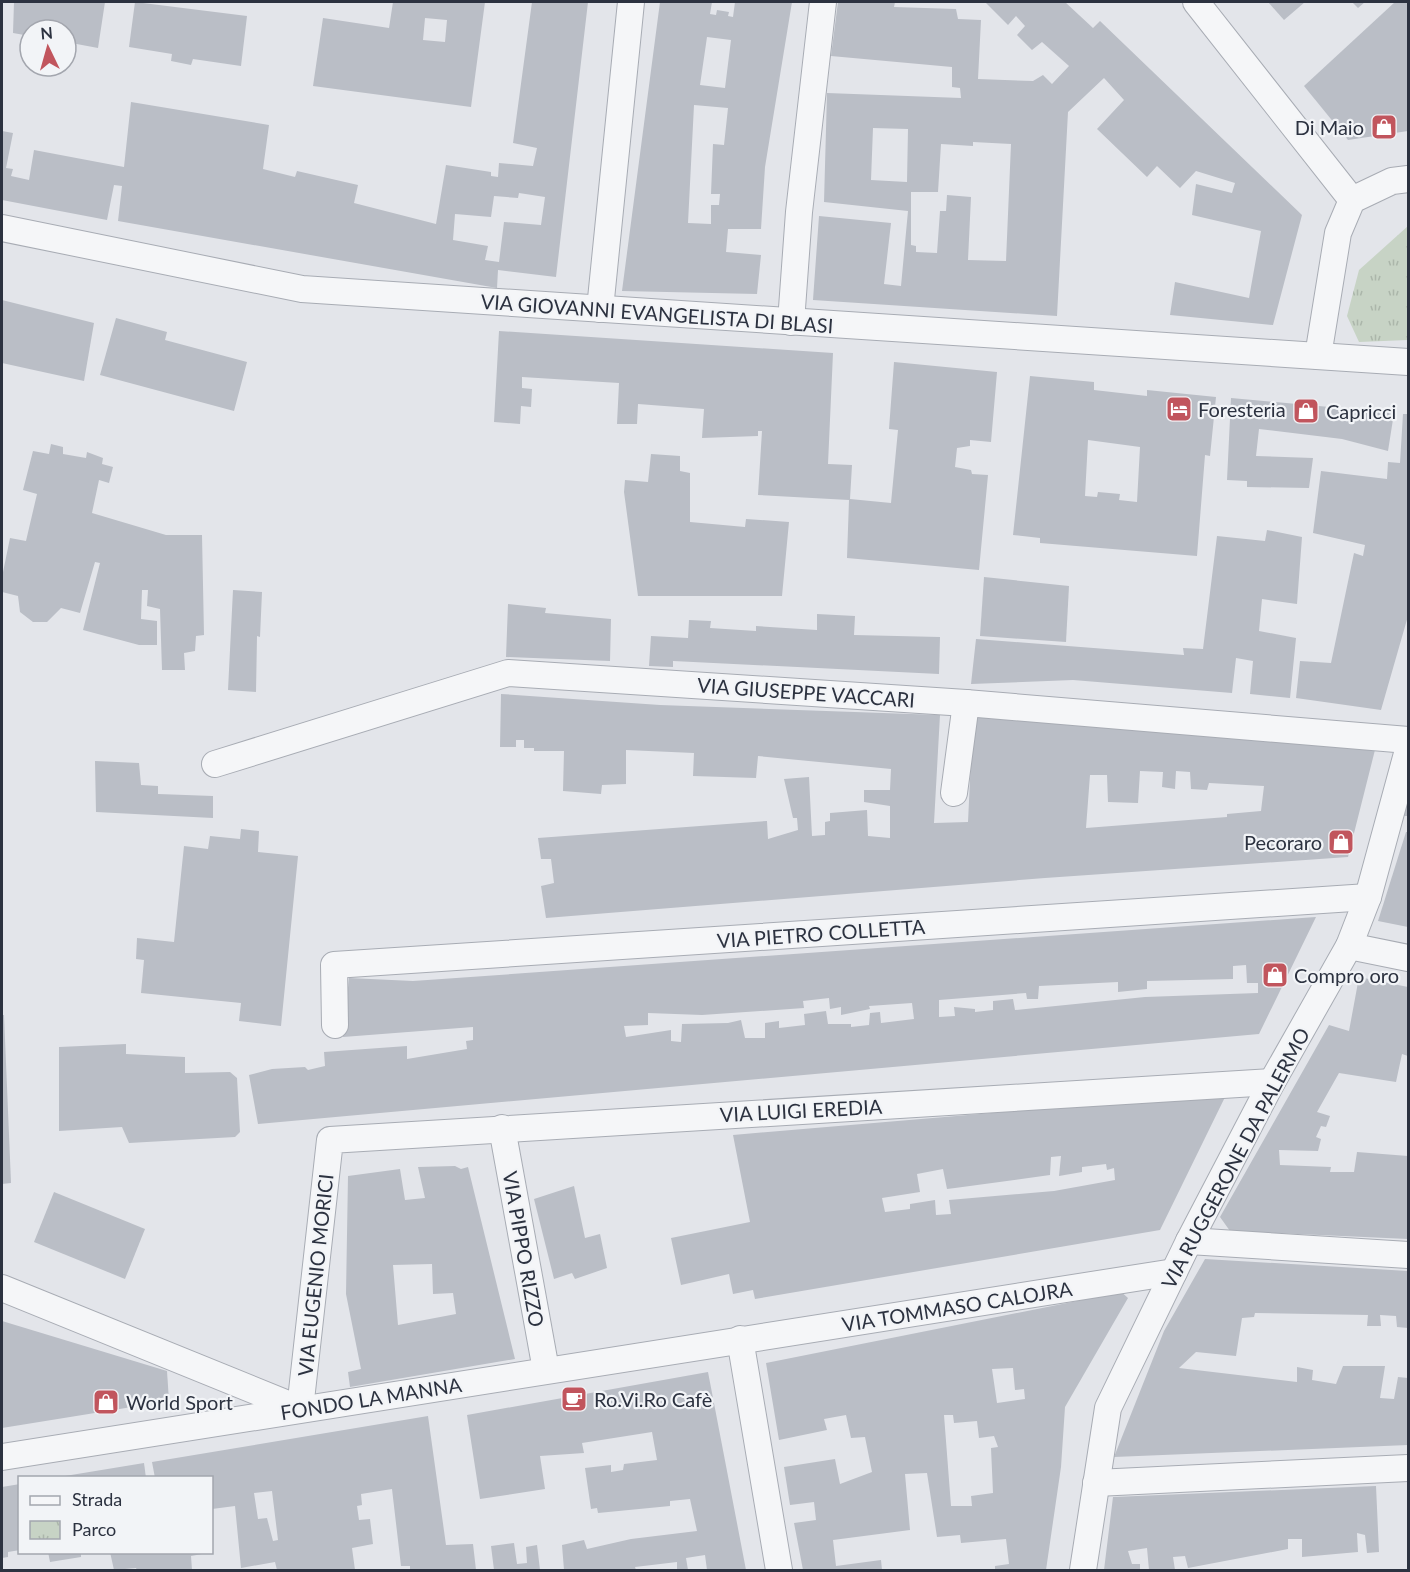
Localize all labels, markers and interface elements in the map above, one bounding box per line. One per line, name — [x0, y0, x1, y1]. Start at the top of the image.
north arrow — [18, 18, 78, 78]
text: N — [40, 23, 54, 43]
shop icon: Di Maio — [1369, 112, 1399, 142]
place label: Di Maio — [1295, 115, 1364, 139]
street label: VIA GIOVANNI EVANGELISTA DI BLASI — [480, 289, 834, 337]
hotel icon: Foresteria — [1164, 394, 1194, 424]
shop icon: Capricci — [1291, 396, 1321, 426]
place label: Foresteria — [1198, 397, 1286, 421]
place label: Capricci — [1326, 399, 1396, 423]
street label: VIA GIUSEPPE VACCARI — [696, 672, 916, 712]
shop icon: Pecoraro — [1326, 827, 1356, 857]
place label: Pecoraro — [1244, 830, 1322, 854]
street label: VIA PIETRO COLLETTA — [716, 914, 926, 952]
shop icon: Compro oro — [1260, 960, 1290, 990]
place label: Compro oro — [1294, 963, 1399, 987]
street label: VIA RUGGERONE DA PALERMO — [1156, 1024, 1314, 1292]
street label: VIA LUIGI EREDIA — [719, 1094, 883, 1126]
street label: VIA PIPPO RIZZO — [498, 1169, 550, 1329]
street label: VIA EUGENIO MORICI — [292, 1173, 338, 1377]
street label: VIA TOMMASO CALOJRA — [840, 1276, 1074, 1336]
street label: FONDO LA MANNA — [279, 1372, 464, 1424]
cafe icon: Ro.Vi.Ro Cafè — [559, 1384, 589, 1414]
shop icon: World Sport — [91, 1387, 121, 1417]
place label: Ro.Vi.Ro Cafè — [594, 1387, 712, 1411]
place label: World Sport — [126, 1390, 233, 1414]
legend — [18, 1476, 213, 1554]
text: Strada — [72, 1488, 122, 1510]
text: Parco — [72, 1518, 116, 1540]

